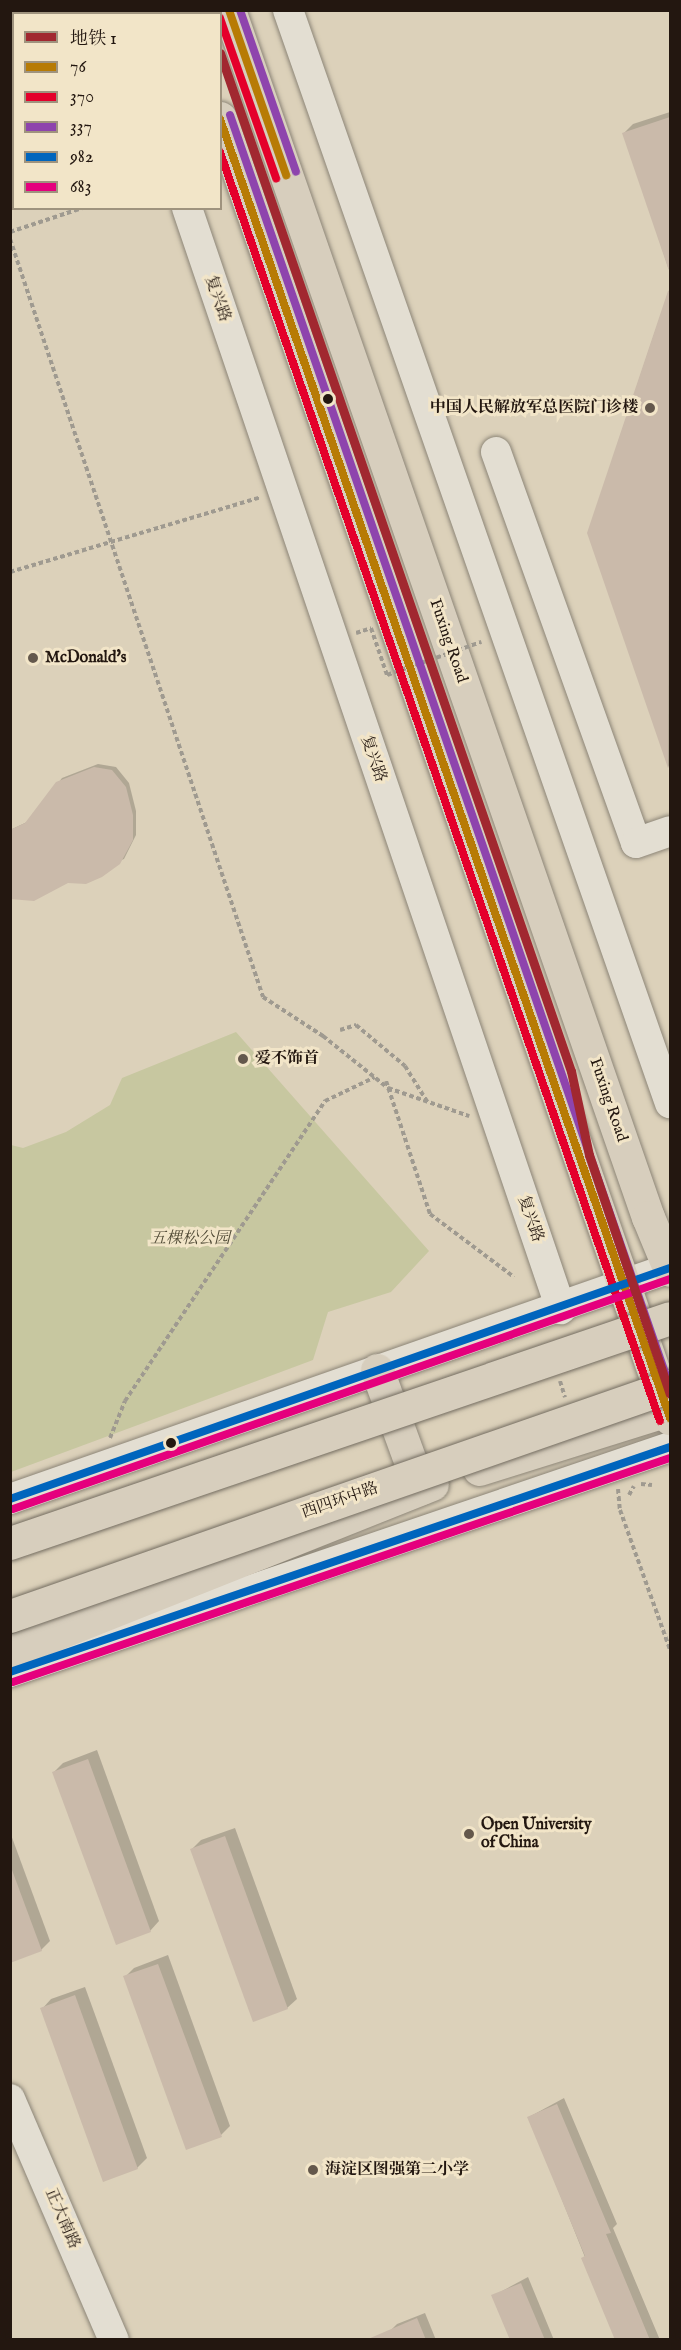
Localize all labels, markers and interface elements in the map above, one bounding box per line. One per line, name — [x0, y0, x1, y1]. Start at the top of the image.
legend — [12, 12, 222, 210]
text: 地铁 1 — [70, 28, 117, 51]
text: 76 — [70, 56, 86, 79]
text: 370 — [70, 86, 94, 109]
text: 337 — [70, 116, 92, 139]
text: 982 — [70, 146, 93, 169]
text: 683 — [70, 176, 91, 199]
street label: 复兴路 — [200, 273, 234, 325]
unlabelled marker — [322, 393, 334, 405]
place label: 中国人民解放军总医院门诊楼 — [430, 398, 638, 418]
marker: 中国人民解放军总医院门诊楼 — [643, 401, 657, 415]
street label: Fuxing Road — [425, 597, 471, 685]
place label: McDonald's — [45, 648, 126, 668]
marker: McDonald's — [26, 651, 40, 665]
street label: 复兴路 — [356, 733, 390, 785]
place label: 爱不饰首 — [255, 1049, 319, 1069]
marker: 爱不饰首 — [236, 1052, 250, 1066]
street label: Fuxing Road — [585, 1056, 631, 1144]
street label: 复兴路 — [513, 1193, 547, 1245]
park label: 五棵松公园 — [150, 1229, 230, 1249]
unlabelled marker — [165, 1437, 177, 1449]
street label: 西四环中路 — [299, 1479, 381, 1523]
place label: Open University of China — [481, 1815, 592, 1853]
marker: Open University of China — [462, 1827, 476, 1841]
place label: 海淀区图强第二小学 — [325, 2160, 469, 2180]
marker: 海淀区图强第二小学 — [306, 2163, 320, 2177]
street label: 正大南路 — [41, 2186, 83, 2252]

